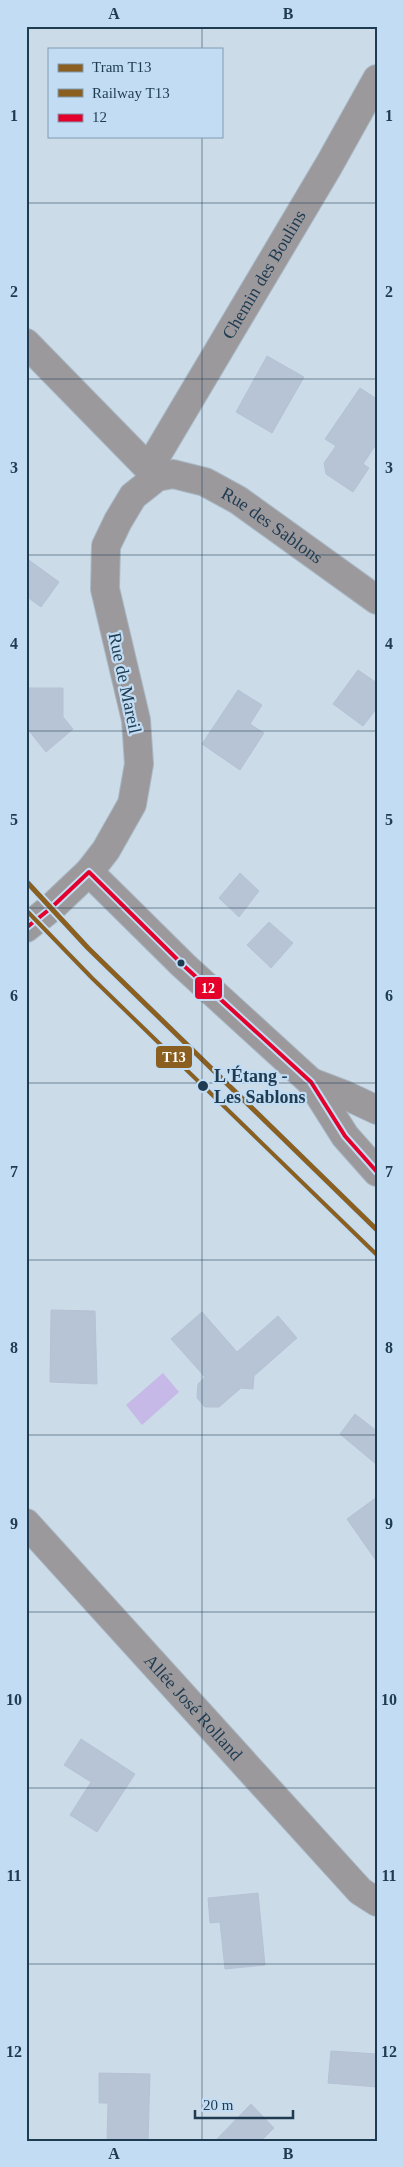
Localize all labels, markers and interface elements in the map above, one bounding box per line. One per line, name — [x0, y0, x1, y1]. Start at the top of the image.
text: A — [108, 5, 120, 22]
text: B — [283, 5, 294, 22]
legend — [48, 48, 222, 138]
text: Tram T13 — [92, 59, 152, 75]
text: Railway T13 — [92, 85, 170, 101]
text: 1 — [10, 107, 18, 124]
text: 1 — [385, 107, 393, 124]
text: 12 — [92, 109, 107, 125]
street label: Chemin des Boulins — [218, 207, 310, 342]
text: 2 — [10, 283, 18, 300]
text: 2 — [385, 283, 393, 300]
text: 3 — [10, 459, 18, 476]
text: 3 — [385, 459, 393, 476]
street label: Rue des Sablons — [218, 483, 327, 568]
street label: Rue de Mareil — [105, 631, 145, 735]
text: 4 — [10, 635, 18, 652]
text: 4 — [385, 635, 393, 652]
text: 5 — [10, 811, 18, 828]
text: 5 — [385, 811, 393, 828]
unlabelled marker — [176, 958, 186, 968]
line badge: 12 — [194, 976, 223, 1000]
text: 12 — [201, 981, 215, 996]
text: 6 — [10, 987, 18, 1004]
text: 6 — [385, 987, 393, 1004]
line badge: T13 — [155, 1045, 193, 1069]
text: T13 — [162, 1050, 186, 1065]
place label: L'Étang - Les Sablons — [214, 1065, 306, 1107]
marker: L'Étang - Les Sablons — [196, 1079, 210, 1093]
text: 7 — [10, 1163, 18, 1180]
text: 7 — [385, 1163, 393, 1180]
text: 8 — [10, 1339, 18, 1356]
text: 8 — [385, 1339, 393, 1356]
text: 9 — [10, 1515, 18, 1532]
text: 9 — [385, 1515, 393, 1532]
street label: Allée José Rolland — [140, 1650, 246, 1764]
text: 10 — [6, 1691, 22, 1708]
text: 10 — [381, 1691, 397, 1708]
text: 11 — [6, 1867, 22, 1884]
text: 11 — [381, 1867, 397, 1884]
text: 12 — [6, 2043, 22, 2060]
text: 12 — [381, 2043, 397, 2060]
scale bar — [195, 2087, 293, 2119]
text: 20 m — [203, 2097, 234, 2113]
text: A — [108, 2145, 120, 2162]
text: B — [283, 2145, 294, 2162]

